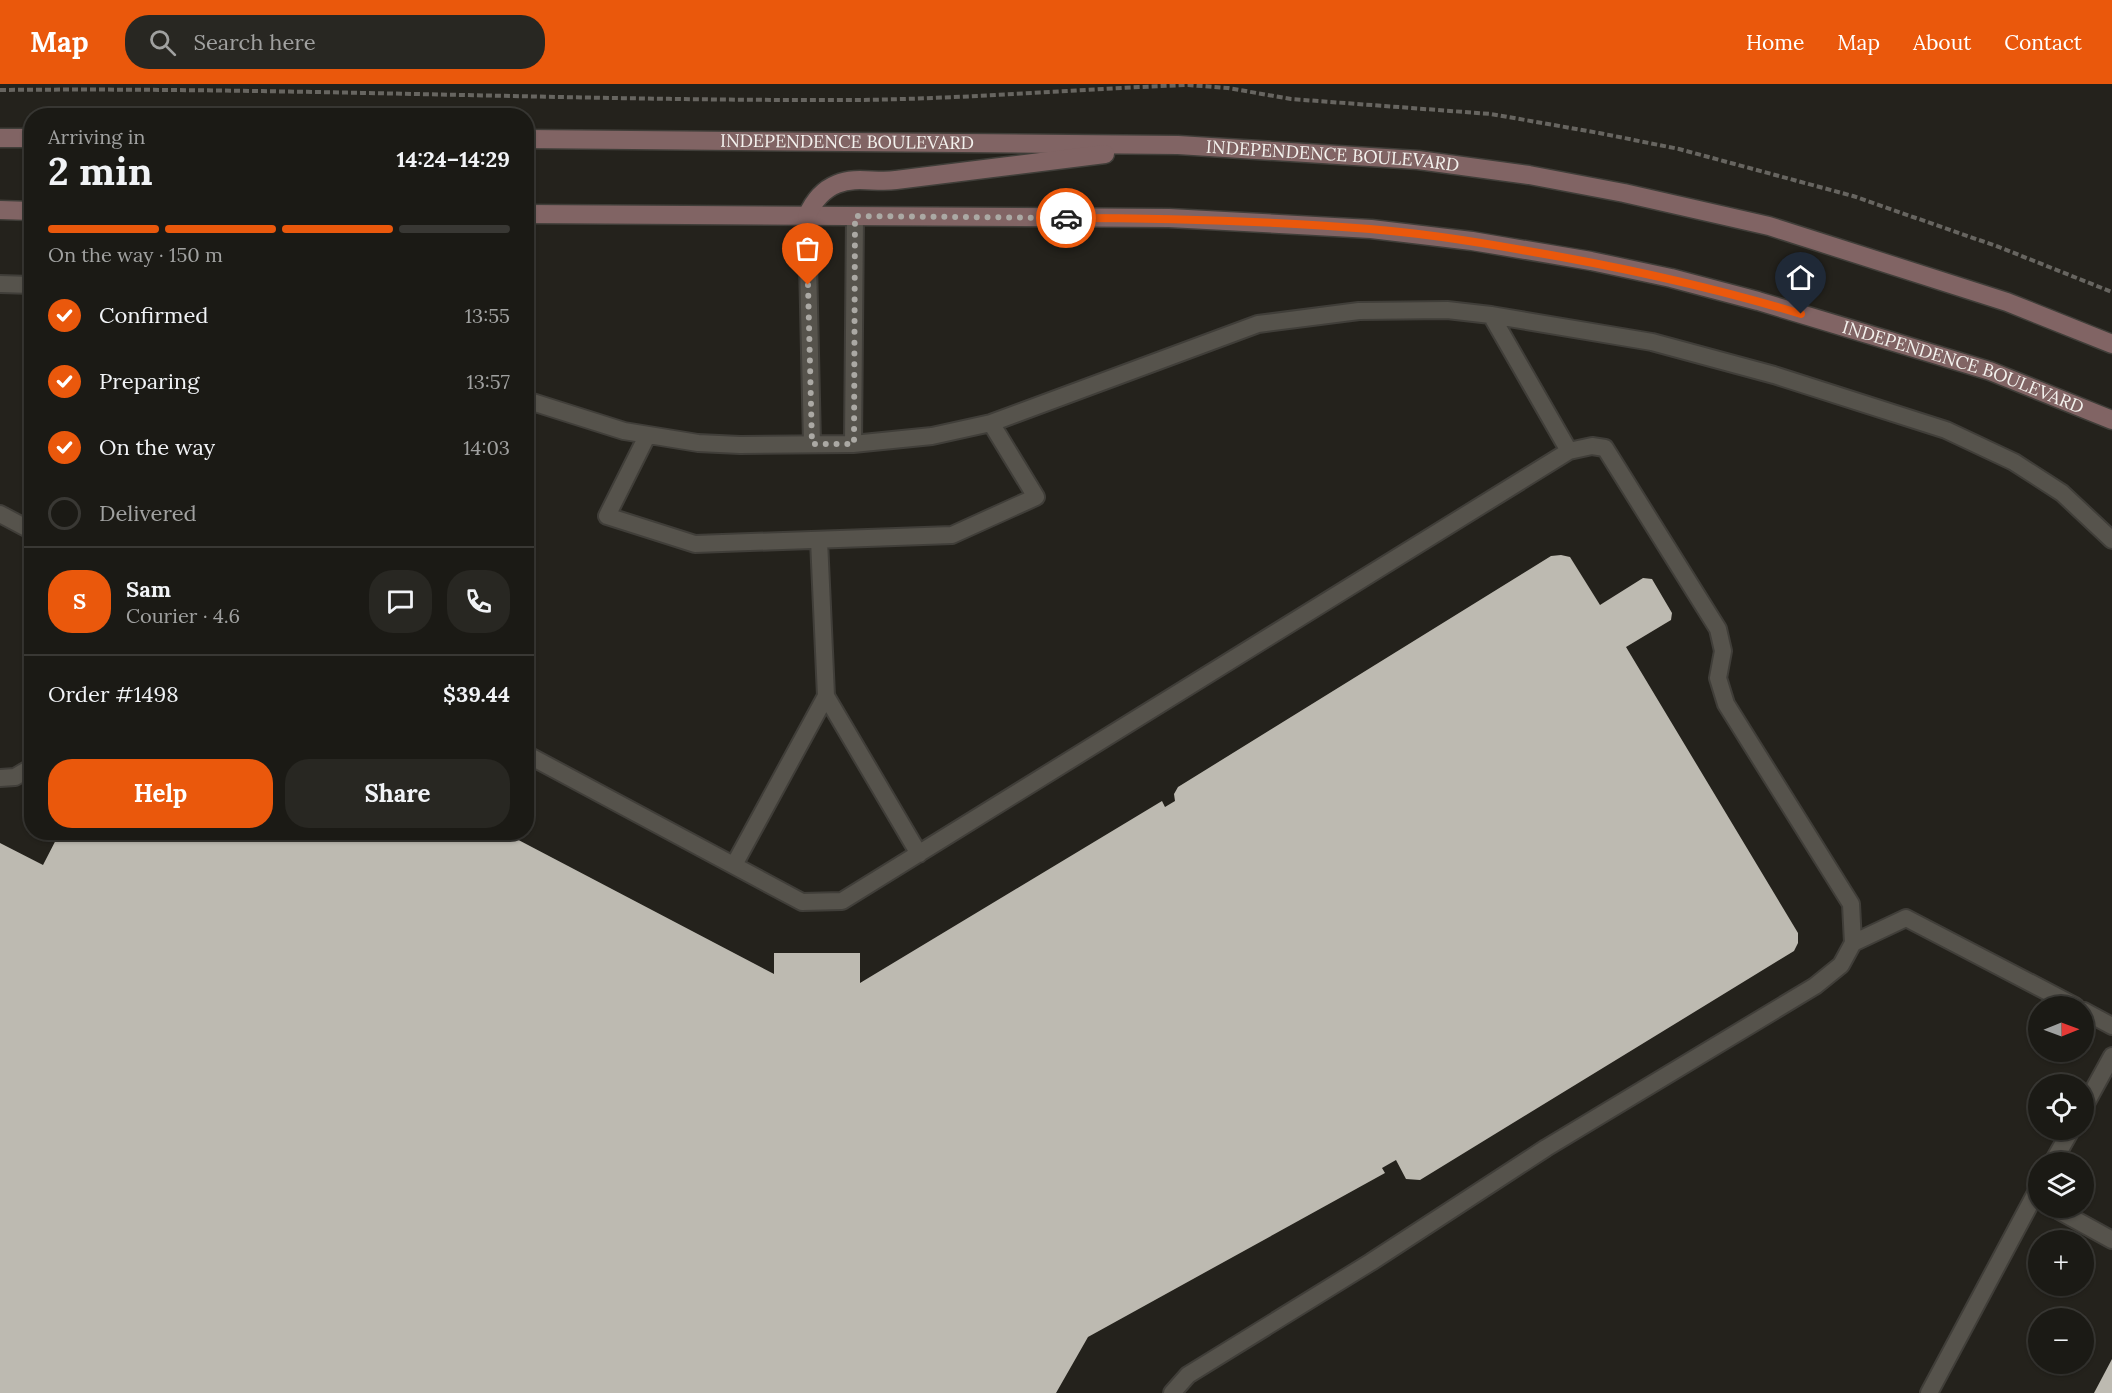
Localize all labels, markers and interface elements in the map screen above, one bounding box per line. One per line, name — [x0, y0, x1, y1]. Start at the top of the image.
search box — [125, 15, 545, 69]
text: Map — [30, 24, 89, 60]
icon: search — [146, 26, 179, 59]
text: Search here — [194, 28, 316, 56]
text: Home — [1746, 29, 1804, 56]
text: Map — [1837, 29, 1880, 56]
text: About — [1913, 29, 1971, 56]
text: Contact — [2004, 29, 2082, 56]
text: Arriving in — [48, 124, 145, 149]
street label: INDEPENDENCE BOULEVARD — [720, 129, 974, 154]
street label: INDEPENDENCE BOULEVARD — [1205, 135, 1461, 176]
text: 14:24–14:29 — [397, 145, 510, 173]
text: 2 min — [48, 146, 153, 196]
courier — [1036, 188, 1096, 248]
icon: car — [1050, 202, 1083, 235]
pin — [782, 223, 833, 285]
icon: bag — [791, 232, 824, 265]
text: On the way · 150 m — [48, 242, 223, 267]
pin — [1775, 252, 1826, 314]
icon: home — [1784, 261, 1817, 294]
icon: check — [48, 299, 81, 332]
text: Confirmed — [99, 301, 208, 329]
text: 13:55 — [465, 303, 510, 328]
street label: INDEPENDENCE BOULEVARD — [1840, 315, 2087, 419]
icon: check — [48, 365, 81, 398]
text: Preparing — [99, 367, 199, 395]
text: 13:57 — [466, 369, 510, 394]
icon: check — [48, 431, 81, 464]
text: On the way — [99, 433, 215, 461]
text: 14:03 — [463, 435, 510, 460]
text: Delivered — [99, 499, 197, 527]
button: chat — [369, 570, 432, 633]
button: phone — [447, 570, 510, 633]
text: Sam — [126, 575, 171, 603]
text: S — [73, 587, 86, 615]
text: Courier · 4.6 — [126, 603, 240, 628]
text: Order #1498 — [48, 680, 179, 708]
text: $39.44 — [443, 680, 510, 708]
button: Help — [48, 759, 273, 828]
button: Share — [285, 759, 510, 828]
north arrow — [2028, 996, 2094, 1062]
map controls — [2028, 996, 2094, 1374]
button: locate — [2028, 1074, 2094, 1140]
button: layers — [2028, 1152, 2094, 1218]
button: + — [2028, 1230, 2094, 1296]
button: − — [2028, 1308, 2094, 1374]

